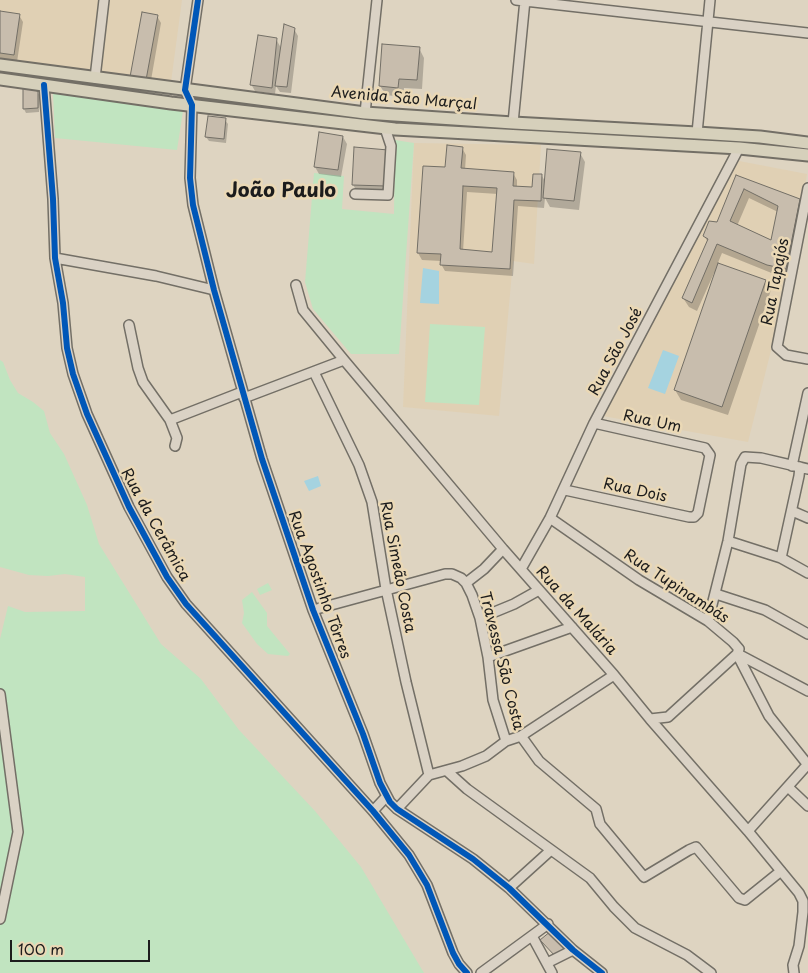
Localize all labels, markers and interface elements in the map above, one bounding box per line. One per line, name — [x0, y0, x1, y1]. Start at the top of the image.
street label: Avenida São Marçal — [330, 84, 478, 114]
district label: João Paulo — [226, 179, 336, 203]
street label: Rua Tapajós — [759, 237, 793, 327]
street label: Rua São José — [585, 305, 647, 399]
street label: Rua Um — [621, 407, 683, 437]
street label: Rua da Cerâmica — [116, 465, 194, 585]
street label: Rua Dois — [601, 475, 669, 507]
street label: Rua Simeão Costa — [375, 500, 419, 634]
street label: Rua Agostinho Tôrres — [284, 509, 354, 661]
street label: Rua Tupinambás — [620, 546, 732, 628]
street label: Rua da Malária — [532, 563, 620, 659]
street label: Travessa São Costa — [475, 590, 527, 732]
scale bar — [12, 930, 152, 962]
text: 100 m — [18, 937, 64, 960]

